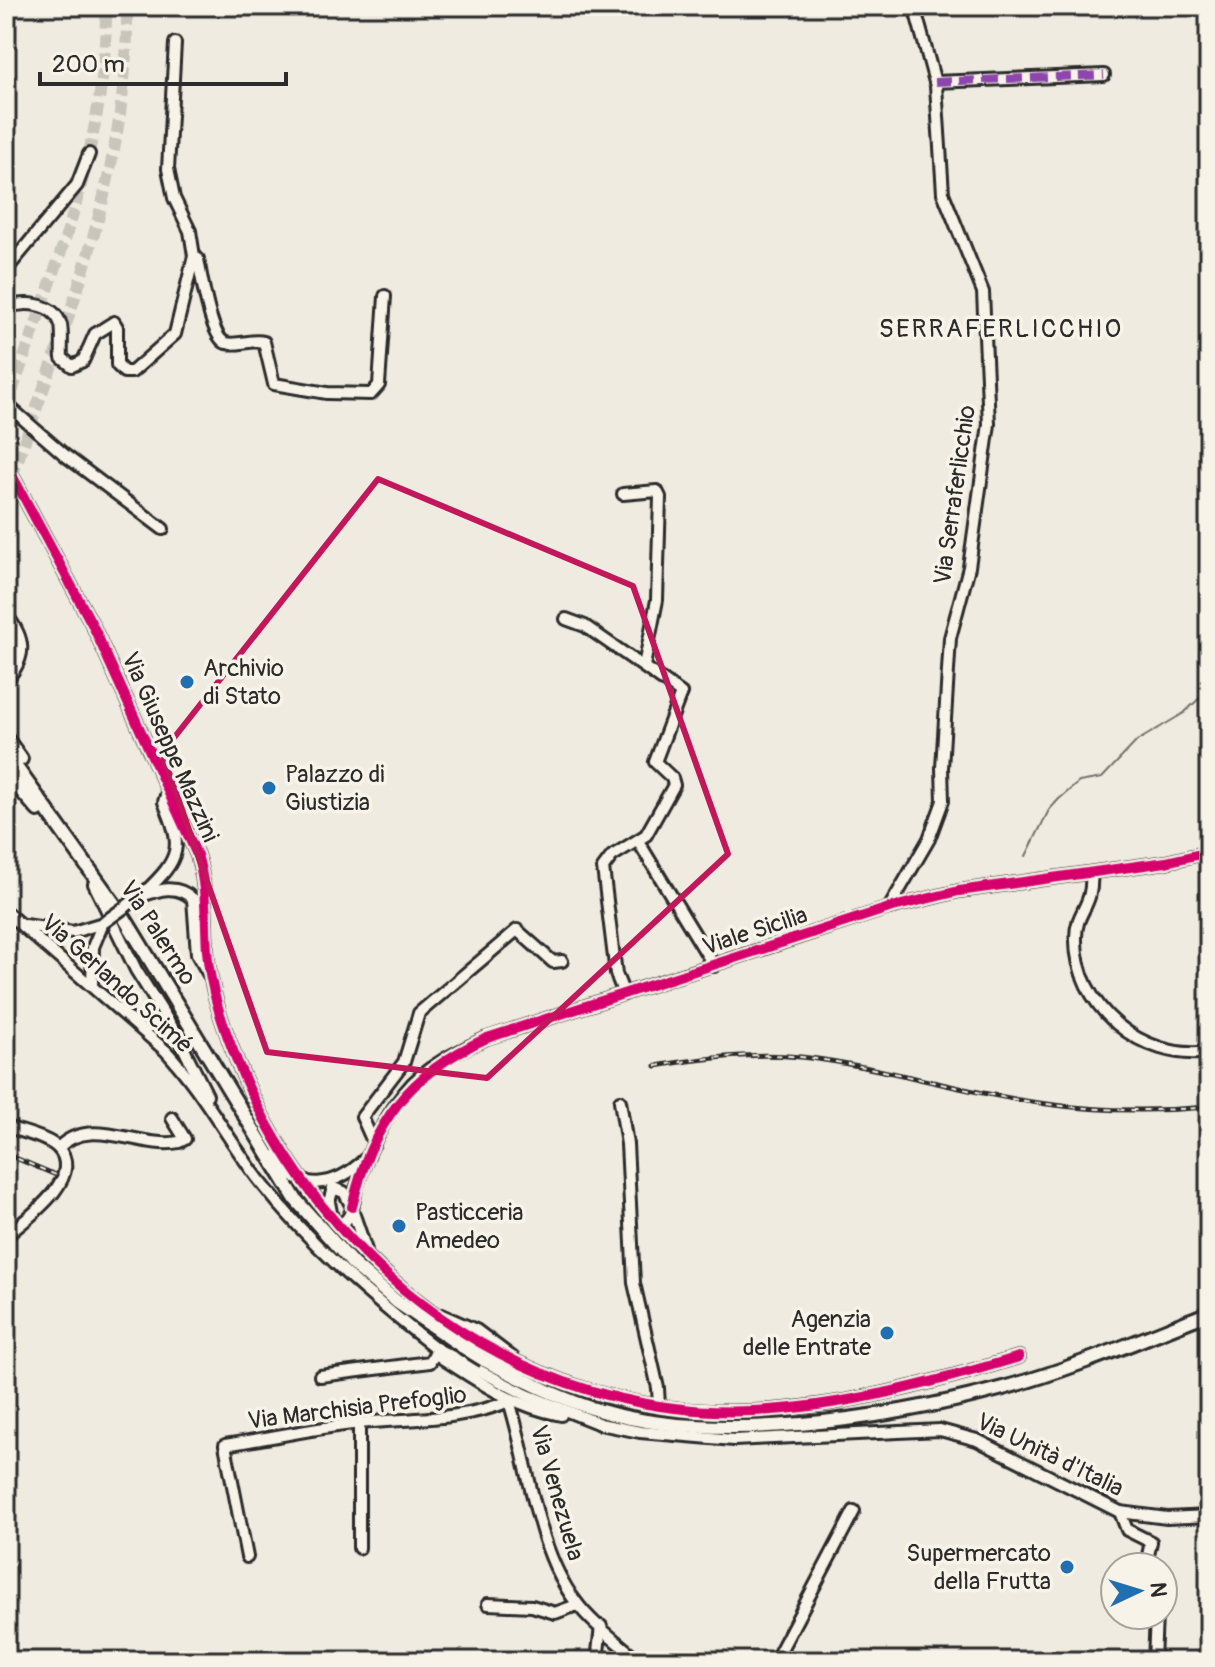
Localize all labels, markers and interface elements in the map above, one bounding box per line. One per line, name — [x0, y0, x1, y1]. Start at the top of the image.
scale bar — [40, 36, 286, 86]
text: 200 m — [52, 50, 125, 79]
district label: SERRAFERLICCHIO — [879, 313, 1123, 345]
street label: Via Serraferlicchio — [928, 403, 982, 587]
street label: Via Giuseppe Mazzini — [115, 648, 225, 846]
place label: Archivio di Stato — [203, 654, 284, 711]
marker: Archivio di Stato — [178, 673, 196, 691]
place label: Palazzo di Giustizia — [285, 760, 384, 817]
marker: Palazzo di Giustizia — [260, 779, 278, 797]
street label: Via Palermo — [113, 875, 203, 991]
street label: Viale Sicilia — [699, 900, 811, 962]
street label: Via Gerlando Scimé — [35, 908, 199, 1060]
place label: Pasticceria Amedeo — [415, 1198, 523, 1255]
marker: Pasticceria Amedeo — [390, 1217, 408, 1235]
place label: Agenzia delle Entrate — [743, 1305, 871, 1362]
marker: Agenzia delle Entrate — [878, 1324, 896, 1342]
street label: Via Marchisia Prefoglio — [246, 1380, 468, 1436]
street label: Via Unità d'Italia — [972, 1407, 1128, 1503]
street label: Via Venezuela — [524, 1422, 590, 1564]
place label: Supermercato della Frutta — [906, 1539, 1051, 1596]
north arrow — [1099, 1551, 1179, 1631]
marker: Supermercato della Frutta — [1058, 1558, 1076, 1576]
text: N — [1143, 1581, 1172, 1598]

